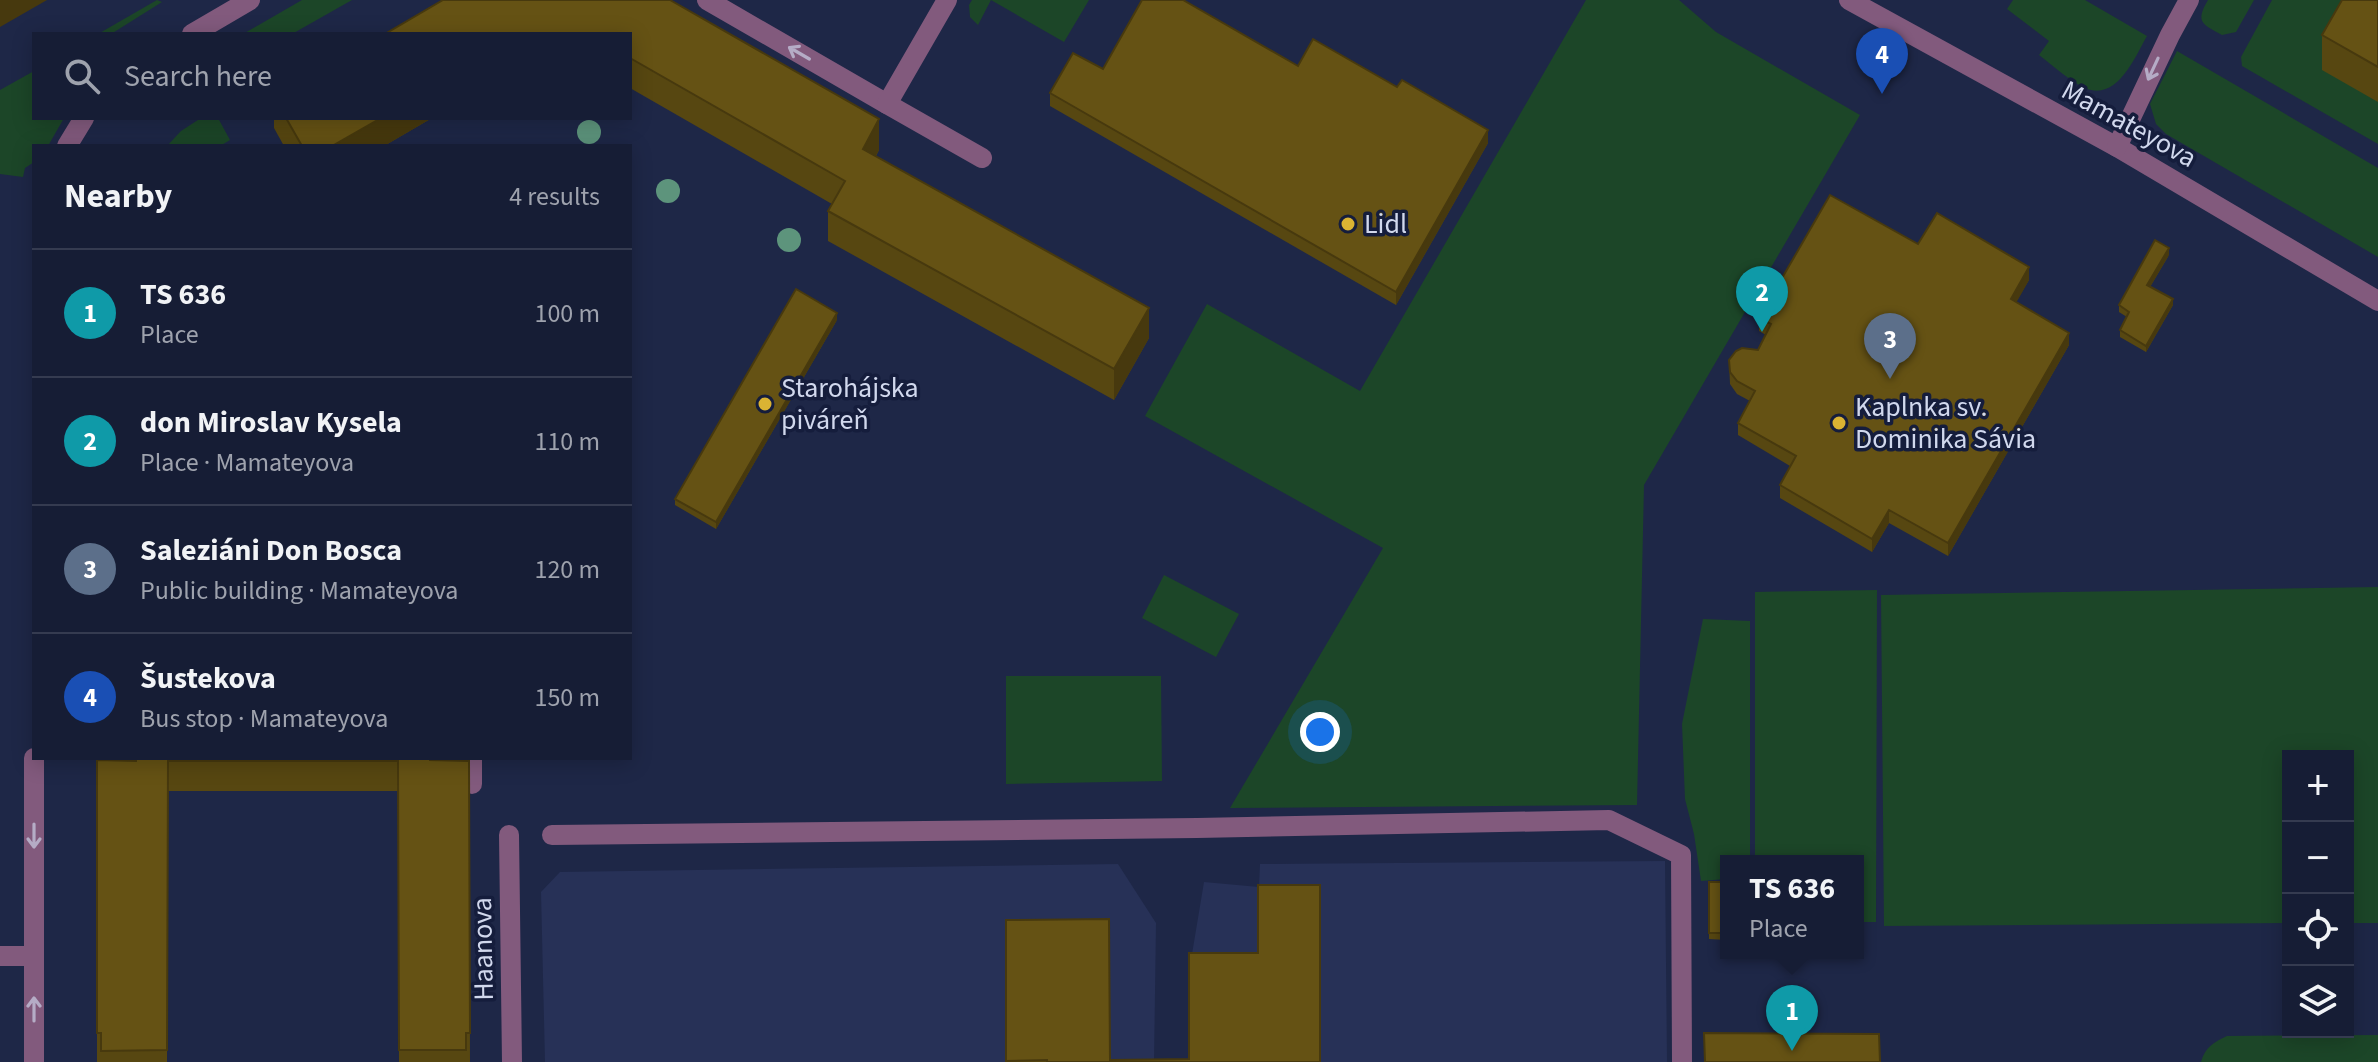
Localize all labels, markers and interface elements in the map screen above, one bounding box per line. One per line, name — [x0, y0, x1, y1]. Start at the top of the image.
pin: 4 — [1856, 28, 1908, 94]
search box — [32, 32, 632, 120]
one-way arrow — [788, 45, 811, 61]
icon: search — [60, 54, 104, 98]
text: Search here — [124, 55, 272, 98]
one-way arrow — [2145, 57, 2160, 81]
street label: Mamateyova — [2054, 70, 2204, 178]
text: Nearby — [64, 172, 172, 221]
text: 4 results — [509, 178, 600, 215]
place label: Lidl — [1364, 204, 1407, 244]
marker: Lidl — [1339, 215, 1357, 233]
pin: 2 — [1736, 266, 1788, 332]
text: TS 636 — [140, 273, 226, 316]
text: 1 — [83, 295, 97, 332]
text: 100 m — [534, 295, 600, 332]
pin: 3 — [1864, 313, 1916, 379]
text: Place — [140, 316, 199, 353]
place label: Starohájska piváreň — [781, 368, 919, 440]
place label: Kaplnka sv. Dominika Sávia — [1855, 387, 2036, 459]
marker: Starohájska piváreň — [756, 395, 774, 413]
text: don Miroslav Kysela — [140, 401, 402, 444]
marker: Kaplnka sv. Dominika Sávia — [1830, 414, 1848, 432]
text: 2 — [83, 423, 97, 460]
text: 110 m — [534, 423, 600, 460]
text: Place · Mamateyova — [140, 444, 354, 481]
text: Saleziáni Don Bosca — [140, 529, 402, 572]
text: 3 — [83, 551, 97, 588]
text: 120 m — [534, 551, 600, 588]
text: Public building · Mamateyova — [140, 572, 458, 609]
text: Šustekova — [140, 657, 276, 700]
text: 4 — [83, 679, 97, 716]
text: 150 m — [534, 679, 600, 716]
text: Bus stop · Mamateyova — [140, 700, 388, 737]
your location — [1300, 712, 1340, 752]
map controls — [2282, 750, 2354, 1038]
button: + — [2282, 750, 2354, 822]
one-way arrow — [26, 822, 42, 849]
button: − — [2282, 822, 2354, 894]
popup — [1720, 855, 1864, 959]
text: TS 636 — [1749, 867, 1835, 910]
button: locate — [2282, 894, 2354, 966]
street label: Haanova — [462, 897, 504, 1001]
text: Place — [1749, 910, 1808, 947]
button: layers — [2282, 966, 2354, 1038]
pin: 1 — [1766, 985, 1818, 1051]
one-way arrow — [26, 996, 42, 1023]

